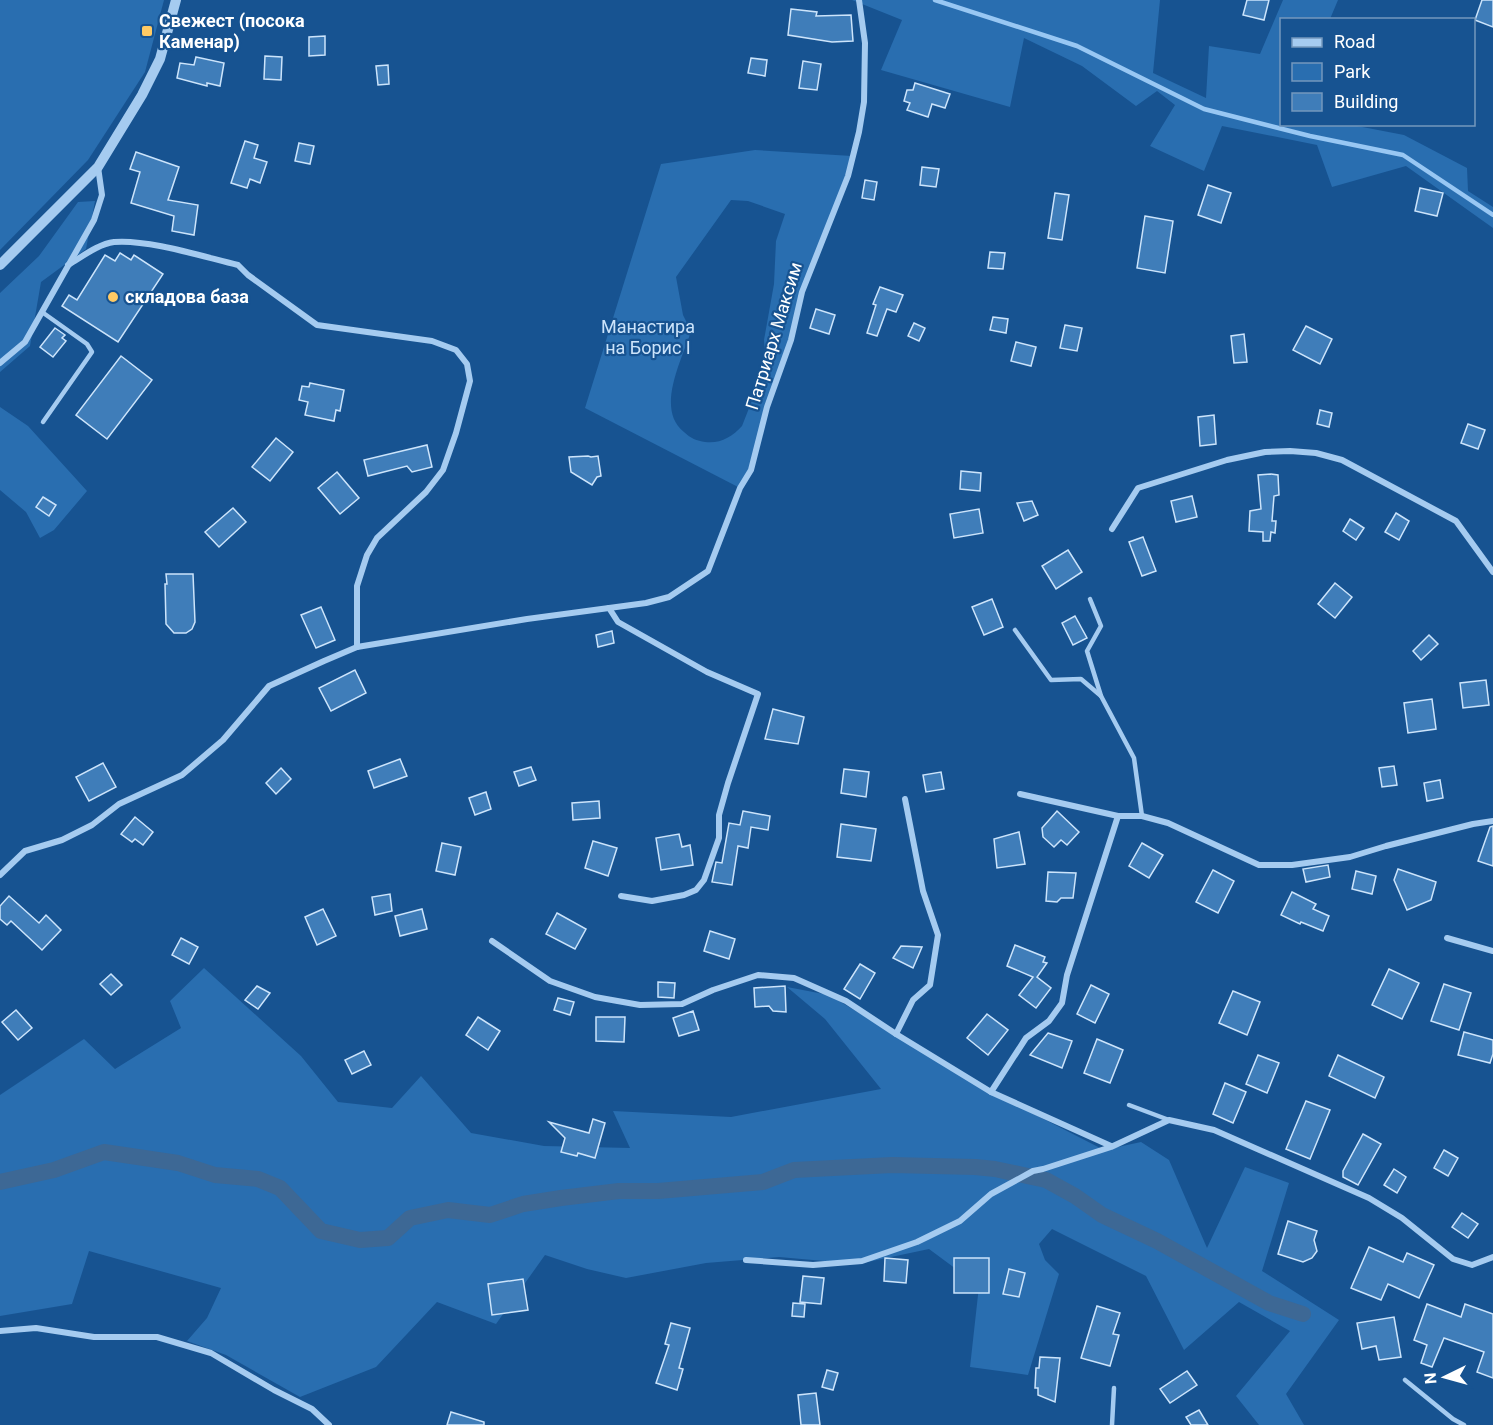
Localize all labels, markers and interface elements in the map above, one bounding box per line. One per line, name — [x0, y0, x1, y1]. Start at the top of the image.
place label: Свежест (посока Каменар) — [159, 10, 305, 53]
legend — [1280, 18, 1475, 126]
marker: Свежест (посока Каменар) — [140, 24, 154, 38]
text: Road — [1334, 31, 1375, 52]
text: Park — [1334, 61, 1371, 82]
text: Building — [1334, 91, 1398, 112]
street label: Патриарх Максим — [741, 260, 806, 412]
place label: складова база — [125, 286, 249, 307]
marker: складова база — [106, 290, 120, 304]
park label: Манастира на Борис І — [601, 316, 695, 358]
north arrow — [1415, 1347, 1475, 1407]
text: N — [1421, 1372, 1441, 1385]

